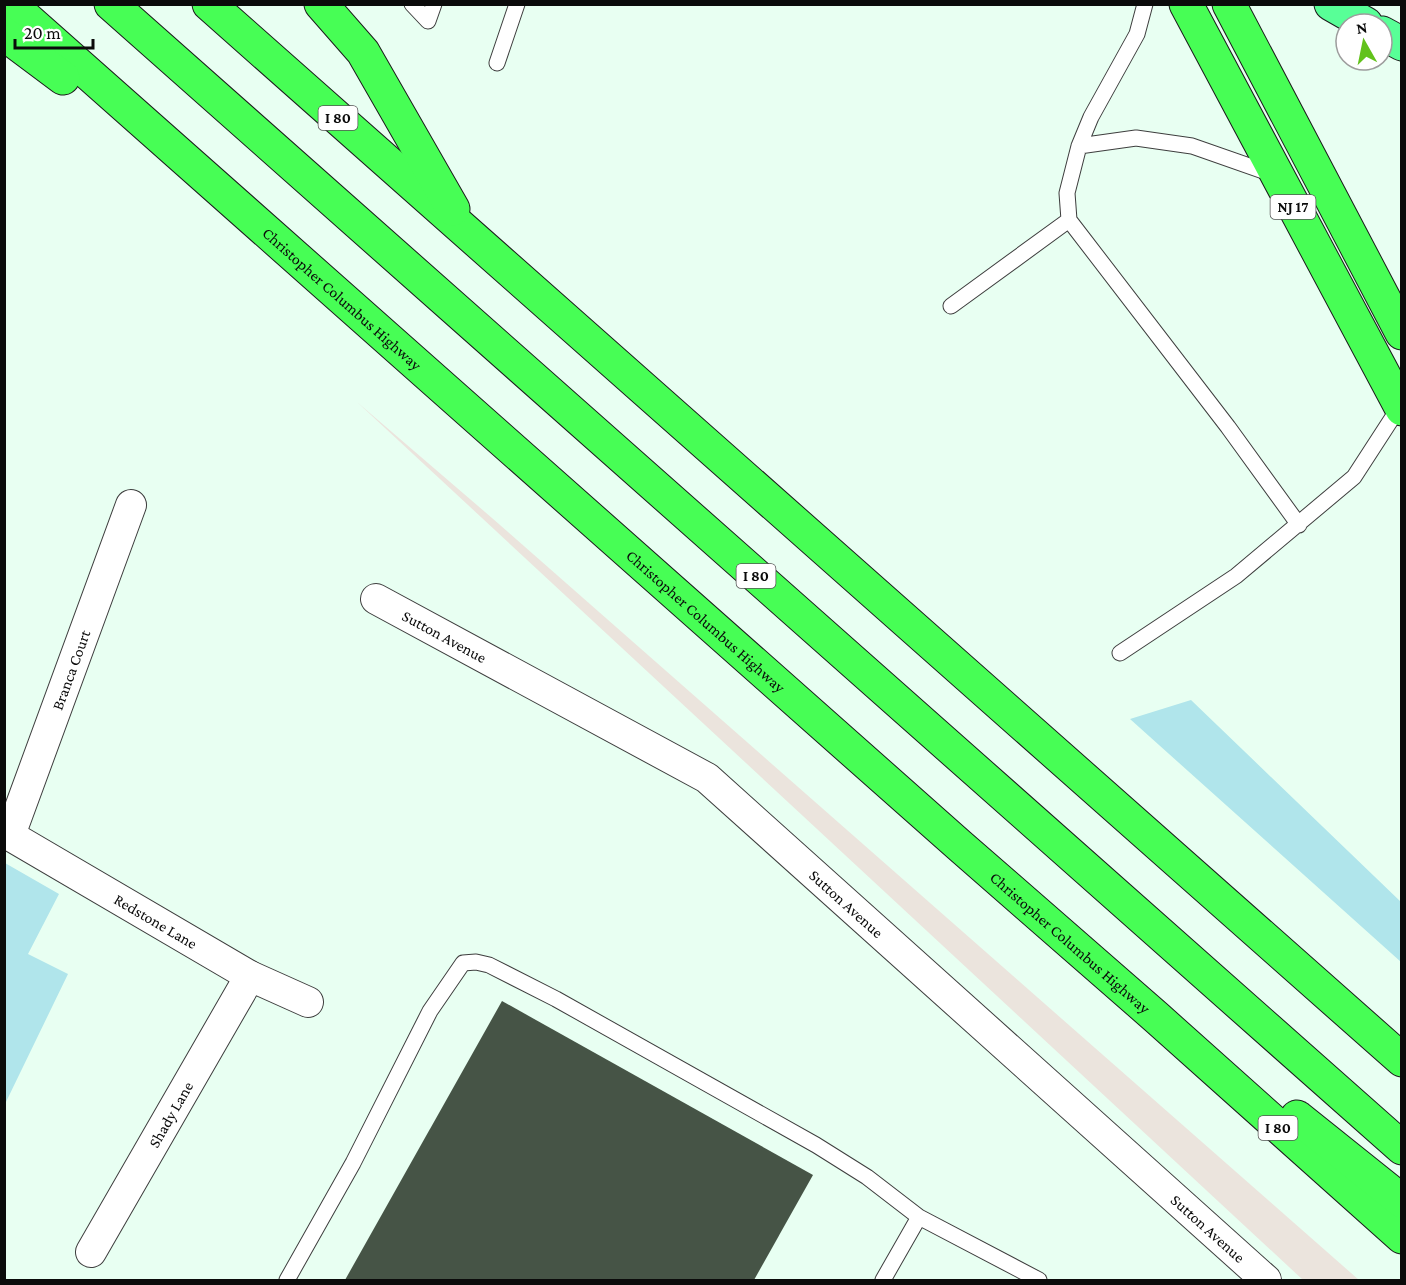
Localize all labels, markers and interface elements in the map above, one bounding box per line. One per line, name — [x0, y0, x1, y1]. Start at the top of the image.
scale bar — [15, 12, 93, 50]
north arrow — [1334, 12, 1394, 72]
text: N — [1355, 18, 1369, 37]
text: 20 m — [24, 23, 61, 43]
road number: I 80 — [318, 106, 358, 130]
road number: NJ 17 — [1270, 195, 1316, 219]
street label: Christopher Columbus Highway — [259, 224, 425, 375]
street label: Christopher Columbus Highway — [623, 546, 789, 697]
road number: I 80 — [736, 564, 776, 588]
street label: Sutton Avenue — [399, 607, 489, 666]
street label: Branca Court — [49, 627, 94, 712]
street label: Sutton Avenue — [806, 866, 887, 941]
street label: Christopher Columbus Highway — [987, 868, 1154, 1018]
street label: Redstone Lane — [111, 890, 200, 952]
street label: Shady Lane — [145, 1078, 196, 1150]
road number: I 80 — [1258, 1116, 1298, 1140]
street label: Sutton Avenue — [1168, 1191, 1248, 1266]

